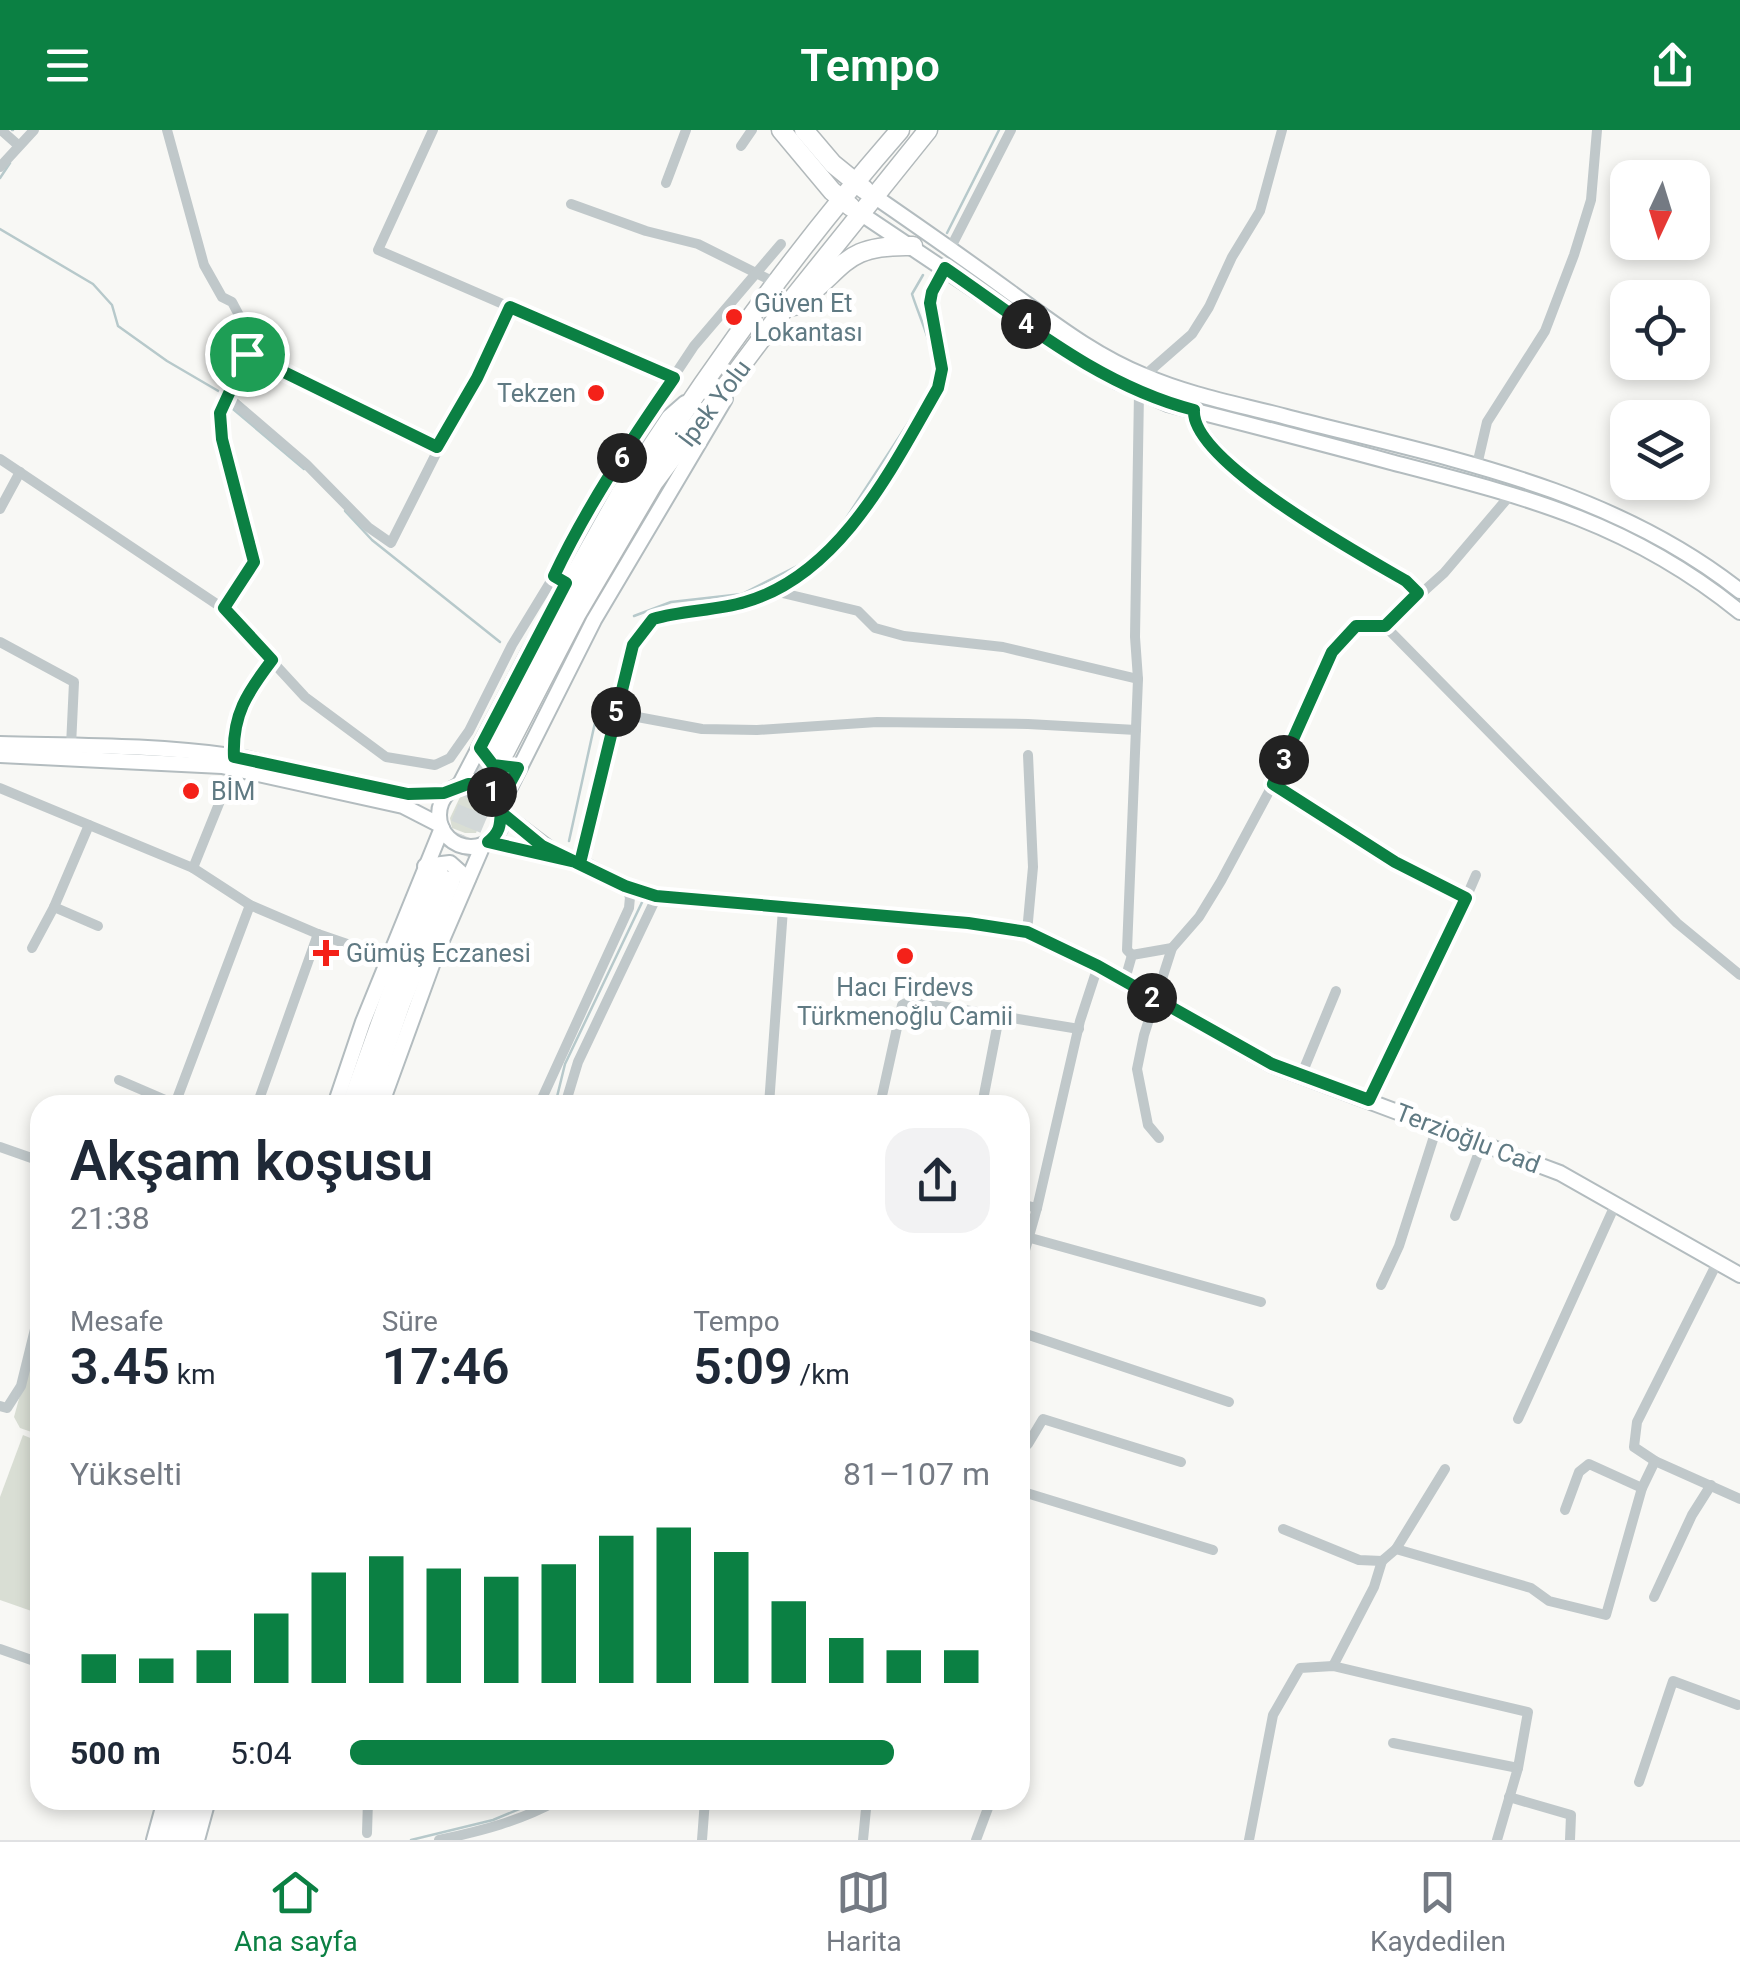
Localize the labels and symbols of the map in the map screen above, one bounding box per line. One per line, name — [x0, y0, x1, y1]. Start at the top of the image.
north arrow — [1610, 160, 1710, 260]
place label: Güven Et Lokantası — [754, 289, 863, 347]
pin: 4 — [1001, 299, 1051, 349]
marker: Güven Et Lokantası — [723, 306, 745, 328]
pin — [205, 312, 290, 397]
street label: İpek Yolu — [672, 354, 756, 452]
place label: Tekzen — [497, 379, 576, 408]
marker: Tekzen — [585, 382, 607, 404]
pin: 6 — [597, 433, 647, 483]
pin: 5 — [591, 687, 641, 737]
pin: 3 — [1259, 735, 1309, 785]
pin: 1 — [467, 767, 517, 817]
place label: BİM — [211, 777, 255, 806]
marker: BİM — [180, 780, 202, 802]
place label: Gümüş Eczanesi — [346, 939, 531, 968]
marker: Gümüş Eczanesi — [315, 942, 337, 964]
marker: Hacı Firdevs Türkmenoğlu Camii — [894, 945, 916, 967]
place label: Hacı Firdevs Türkmenoğlu Camii — [797, 973, 1013, 1031]
pin: 2 — [1127, 973, 1177, 1023]
street label: Terzioğlu Cad — [1392, 1098, 1544, 1179]

